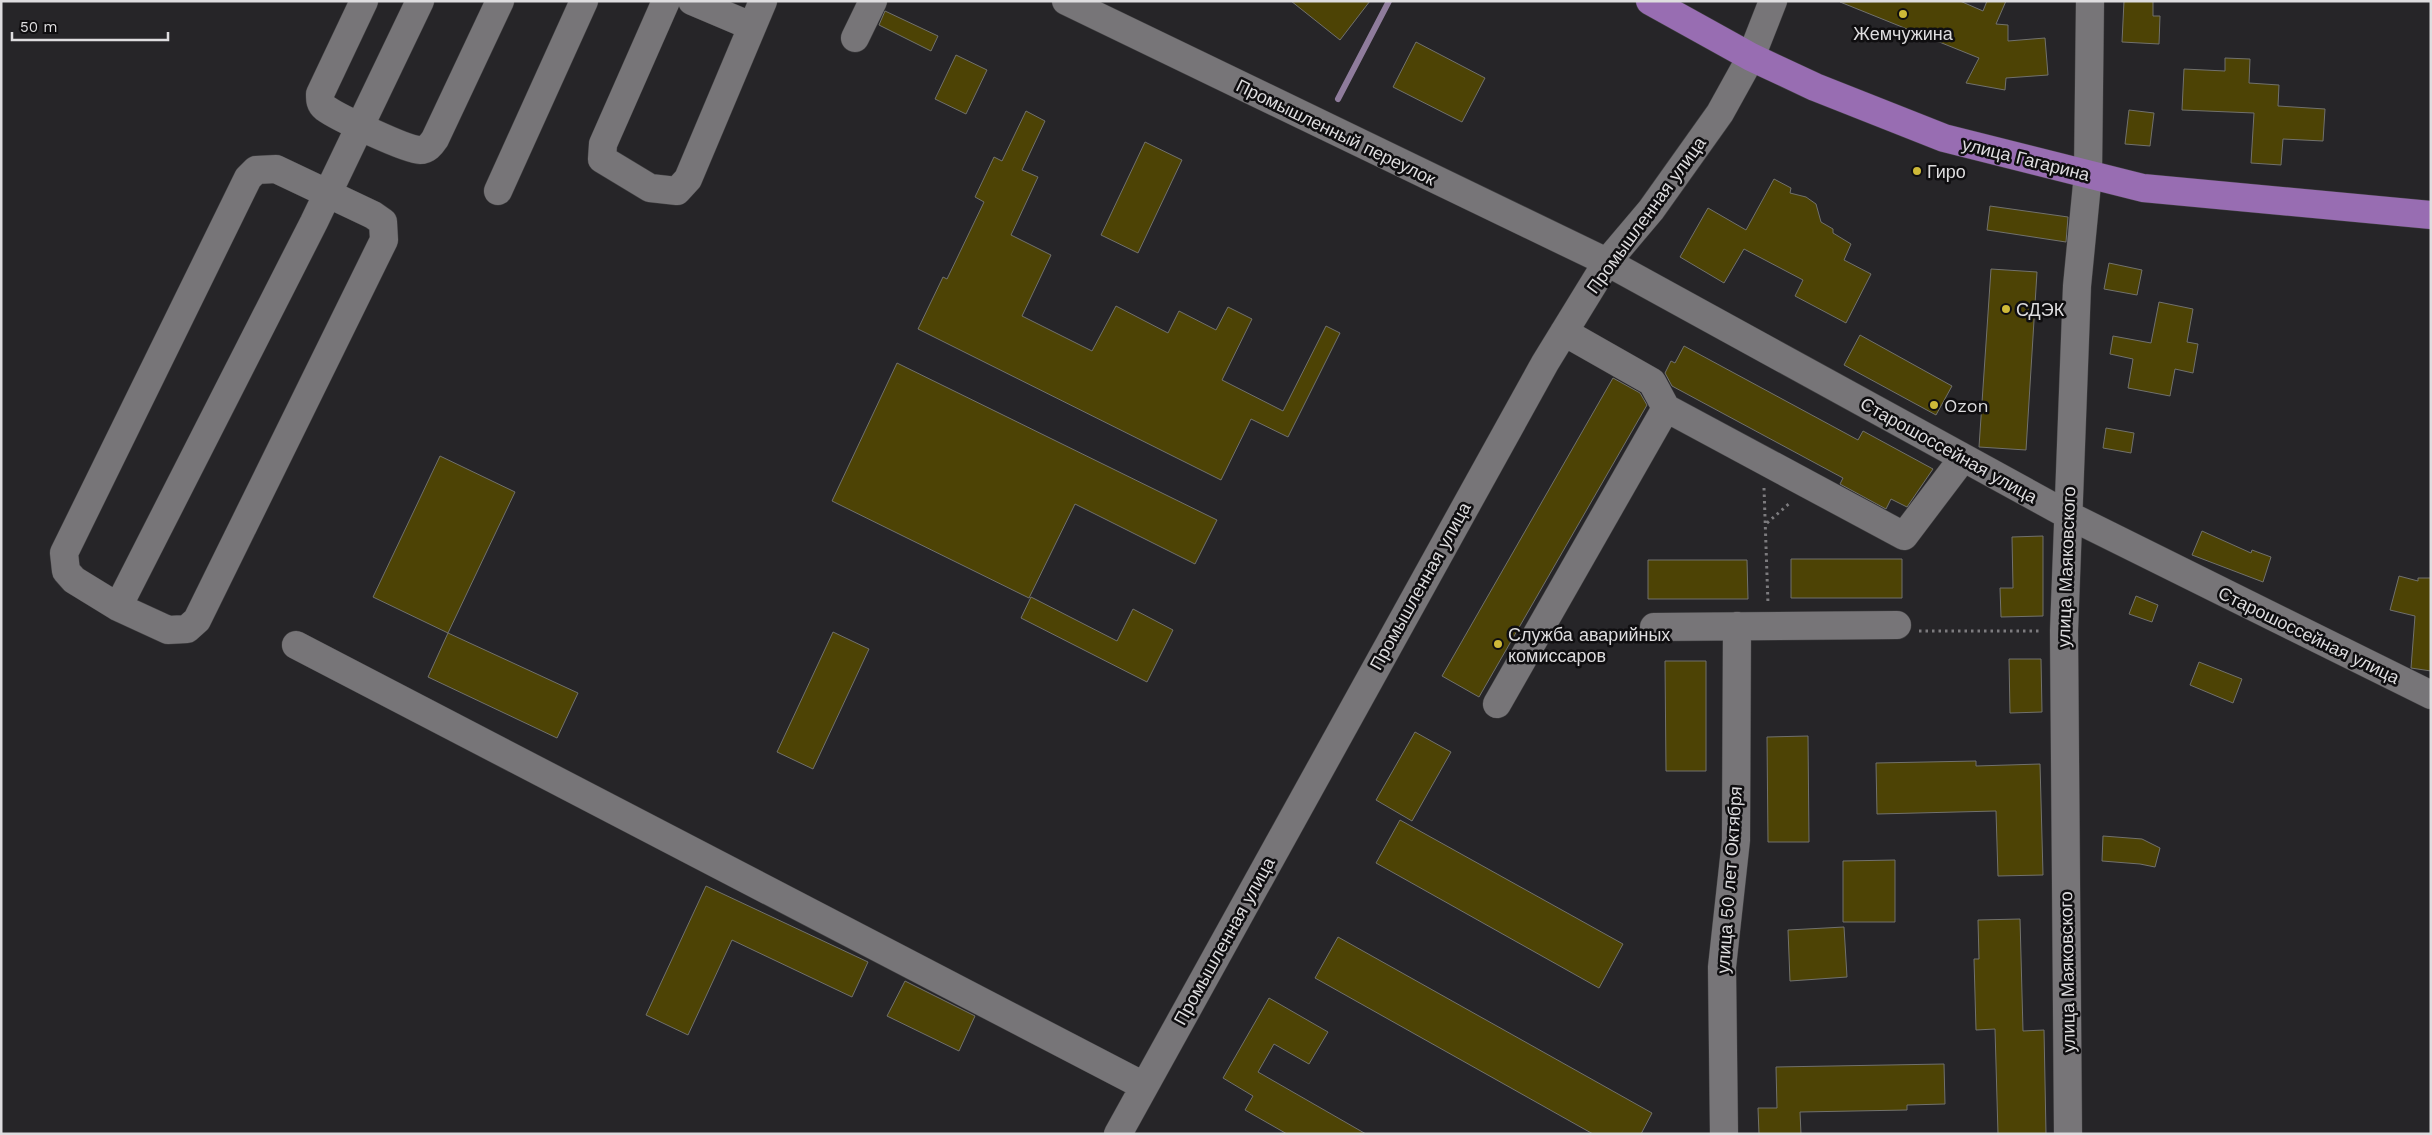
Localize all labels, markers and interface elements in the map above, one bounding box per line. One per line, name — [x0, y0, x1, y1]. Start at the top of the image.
marker: Жемчужина — [1897, 8, 1909, 20]
scale bar — [12, 10, 169, 42]
text: 50 m — [20, 18, 57, 36]
place label: Жемчужина — [1853, 23, 1954, 44]
street label: Промышленный переулок — [1233, 75, 1439, 189]
street label: Промышленная улица — [1582, 132, 1710, 297]
street label: улица Гагарина — [1960, 133, 2093, 185]
place label: Гиро — [1927, 161, 1966, 182]
marker: Гиро — [1911, 165, 1923, 177]
place label: СДЭК — [2016, 299, 2065, 320]
marker: СДЭК — [2000, 303, 2012, 315]
street label: Старошоссейная улица — [1857, 393, 2042, 508]
place label: Ozon — [1944, 395, 1989, 416]
marker: Ozon — [1928, 399, 1940, 411]
street label: улица Маяковского — [2053, 486, 2079, 648]
street label: Промышленная улица — [1365, 498, 1475, 674]
street label: Старошоссейная улица — [2215, 582, 2404, 688]
place label: Служба аварийных комиссаров — [1508, 624, 1670, 666]
marker: Служба аварийных комиссаров — [1492, 638, 1504, 650]
street label: улица 50 лет Октября — [1712, 786, 1746, 974]
street label: Промышленная улица — [1169, 853, 1279, 1029]
street label: улица Маяковского — [2055, 891, 2079, 1053]

